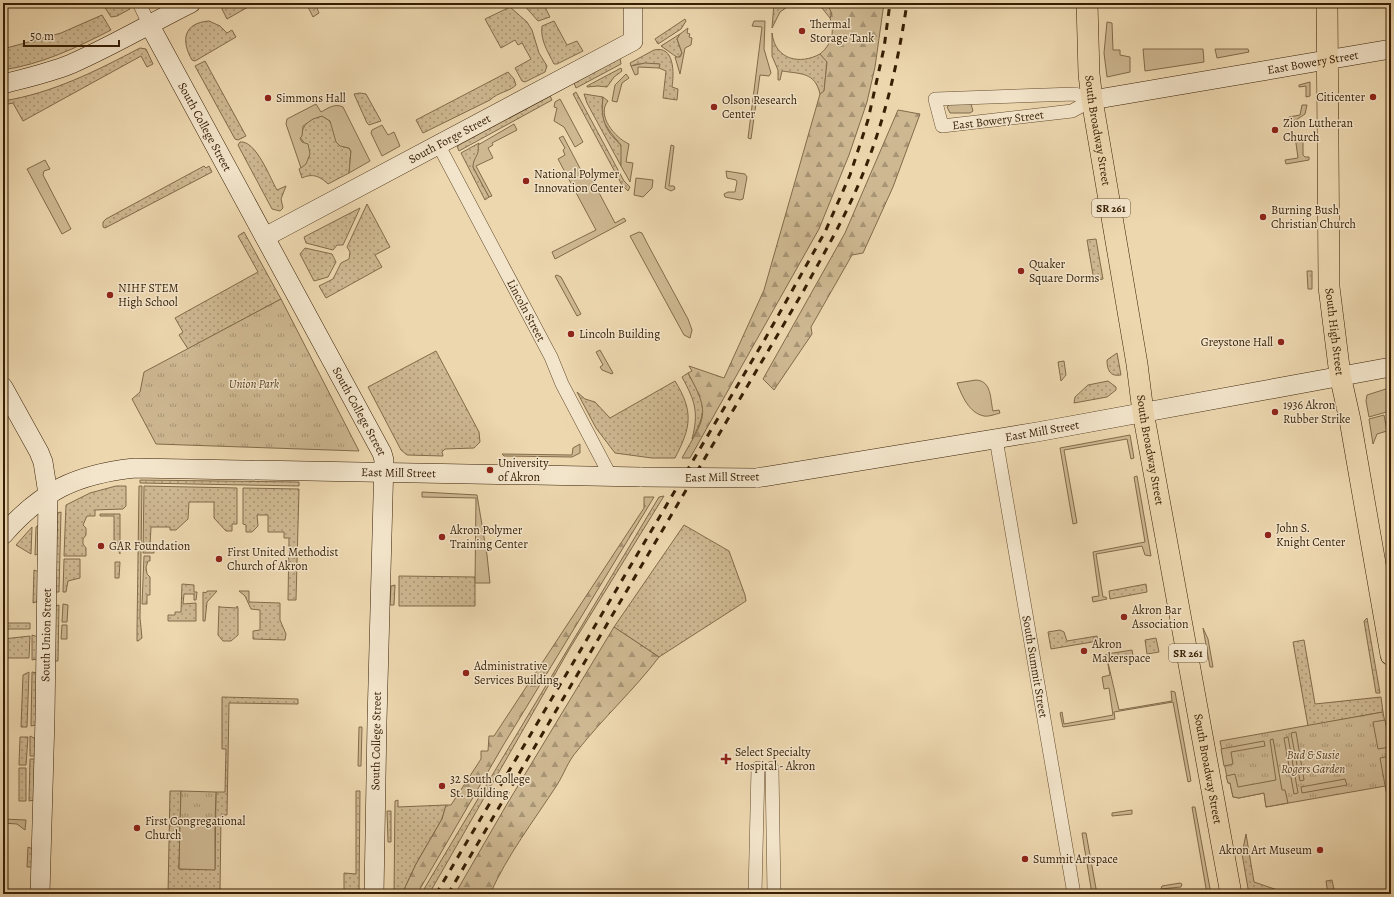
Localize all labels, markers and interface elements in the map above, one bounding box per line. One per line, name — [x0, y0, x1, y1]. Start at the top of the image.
place label: Thermal Storage Tank — [810, 16, 874, 46]
scale bar — [24, 22, 119, 48]
marker: Thermal Storage Tank — [797, 26, 807, 36]
text: 50 m — [30, 28, 54, 44]
street label: East Bowery Street — [1266, 47, 1360, 78]
street label: South Broadway Street — [1081, 74, 1114, 187]
street label: South College Street — [174, 79, 236, 174]
place label: Citicenter — [1316, 89, 1365, 105]
place label: Simmons Hall — [276, 90, 346, 106]
place label: Olson Research Center — [722, 92, 798, 122]
marker: Citicenter — [1368, 92, 1378, 102]
marker: Simmons Hall — [263, 93, 273, 103]
marker: Olson Research Center — [709, 102, 719, 112]
street label: East Bowery Street — [951, 106, 1045, 134]
street label: South Forge Street — [406, 110, 493, 167]
place label: Zion Lutheran Church — [1283, 115, 1354, 145]
marker: Zion Lutheran Church — [1270, 125, 1280, 135]
place label: National Polymer Innovation Center — [534, 166, 624, 196]
marker: National Polymer Innovation Center — [521, 176, 531, 186]
road number: SR 261 — [1092, 199, 1130, 217]
place label: Burning Bush Christian Church — [1271, 202, 1357, 232]
marker: Burning Bush Christian Church — [1258, 212, 1268, 222]
place label: Quaker Square Dorms — [1029, 256, 1100, 286]
marker: Quaker Square Dorms — [1016, 266, 1026, 276]
street label: Lincoln Street — [503, 276, 549, 344]
place label: NIHF STEM High School — [118, 280, 179, 310]
street label: South High Street — [1321, 287, 1348, 376]
marker: NIHF STEM High School — [105, 290, 115, 300]
place label: Lincoln Building — [579, 326, 660, 342]
marker: Lincoln Building — [566, 329, 576, 339]
place label: Greystone Hall — [1201, 334, 1273, 350]
marker: Greystone Hall — [1276, 337, 1286, 347]
street label: South College Street — [329, 364, 390, 458]
park label: Union Park — [229, 376, 280, 392]
street label: South Broadway Street — [1133, 394, 1168, 507]
place label: 1936 Akron Rubber Strike — [1283, 397, 1350, 427]
marker: 1936 Akron Rubber Strike — [1270, 407, 1280, 417]
street label: East Mill Street — [1004, 416, 1080, 445]
place label: University of Akron — [498, 455, 549, 485]
street label: East Mill Street — [361, 464, 436, 481]
marker: University of Akron — [485, 465, 495, 475]
street label: East Mill Street — [684, 468, 760, 486]
place label: John S. Knight Center — [1276, 520, 1346, 550]
place label: Akron Polymer Training Center — [449, 522, 528, 552]
marker: John S. Knight Center — [1263, 530, 1273, 540]
marker: Akron Polymer Training Center — [437, 532, 447, 542]
place label: GAR Foundation — [109, 538, 191, 554]
marker: GAR Foundation — [96, 541, 106, 551]
place label: First United Methodist Church of Akron — [227, 544, 338, 574]
marker: First United Methodist Church of Akron — [214, 554, 224, 564]
street label: South Union Street — [37, 588, 55, 682]
place label: Akron Bar Association — [1131, 602, 1189, 632]
marker: Akron Bar Association — [1119, 612, 1129, 622]
street label: South Summit Street — [1018, 614, 1052, 719]
place label: Akron Makerspace — [1091, 636, 1150, 666]
road number: SR 261 — [1169, 644, 1207, 662]
marker: Akron Makerspace — [1079, 646, 1089, 656]
place label: Administrative Services Building — [473, 658, 559, 688]
marker: Administrative Services Building — [461, 668, 471, 678]
street label: South College Street — [367, 691, 385, 791]
street label: South Broadway Street — [1190, 712, 1226, 825]
place label: Select Specialty Hospital - Akron — [735, 744, 816, 774]
park label: Bud & Susie Rogers Garden — [1281, 747, 1345, 777]
marker: Select Specialty Hospital - Akron — [720, 753, 732, 765]
place label: 32 South College St. Building — [450, 771, 530, 801]
marker: 32 South College St. Building — [437, 781, 447, 791]
place label: First Congregational Church — [145, 813, 246, 843]
marker: First Congregational Church — [132, 823, 142, 833]
place label: Akron Art Museum — [1218, 842, 1312, 858]
marker: Akron Art Museum — [1315, 845, 1325, 855]
place label: Summit Artspace — [1033, 851, 1118, 867]
marker: Summit Artspace — [1020, 854, 1030, 864]

